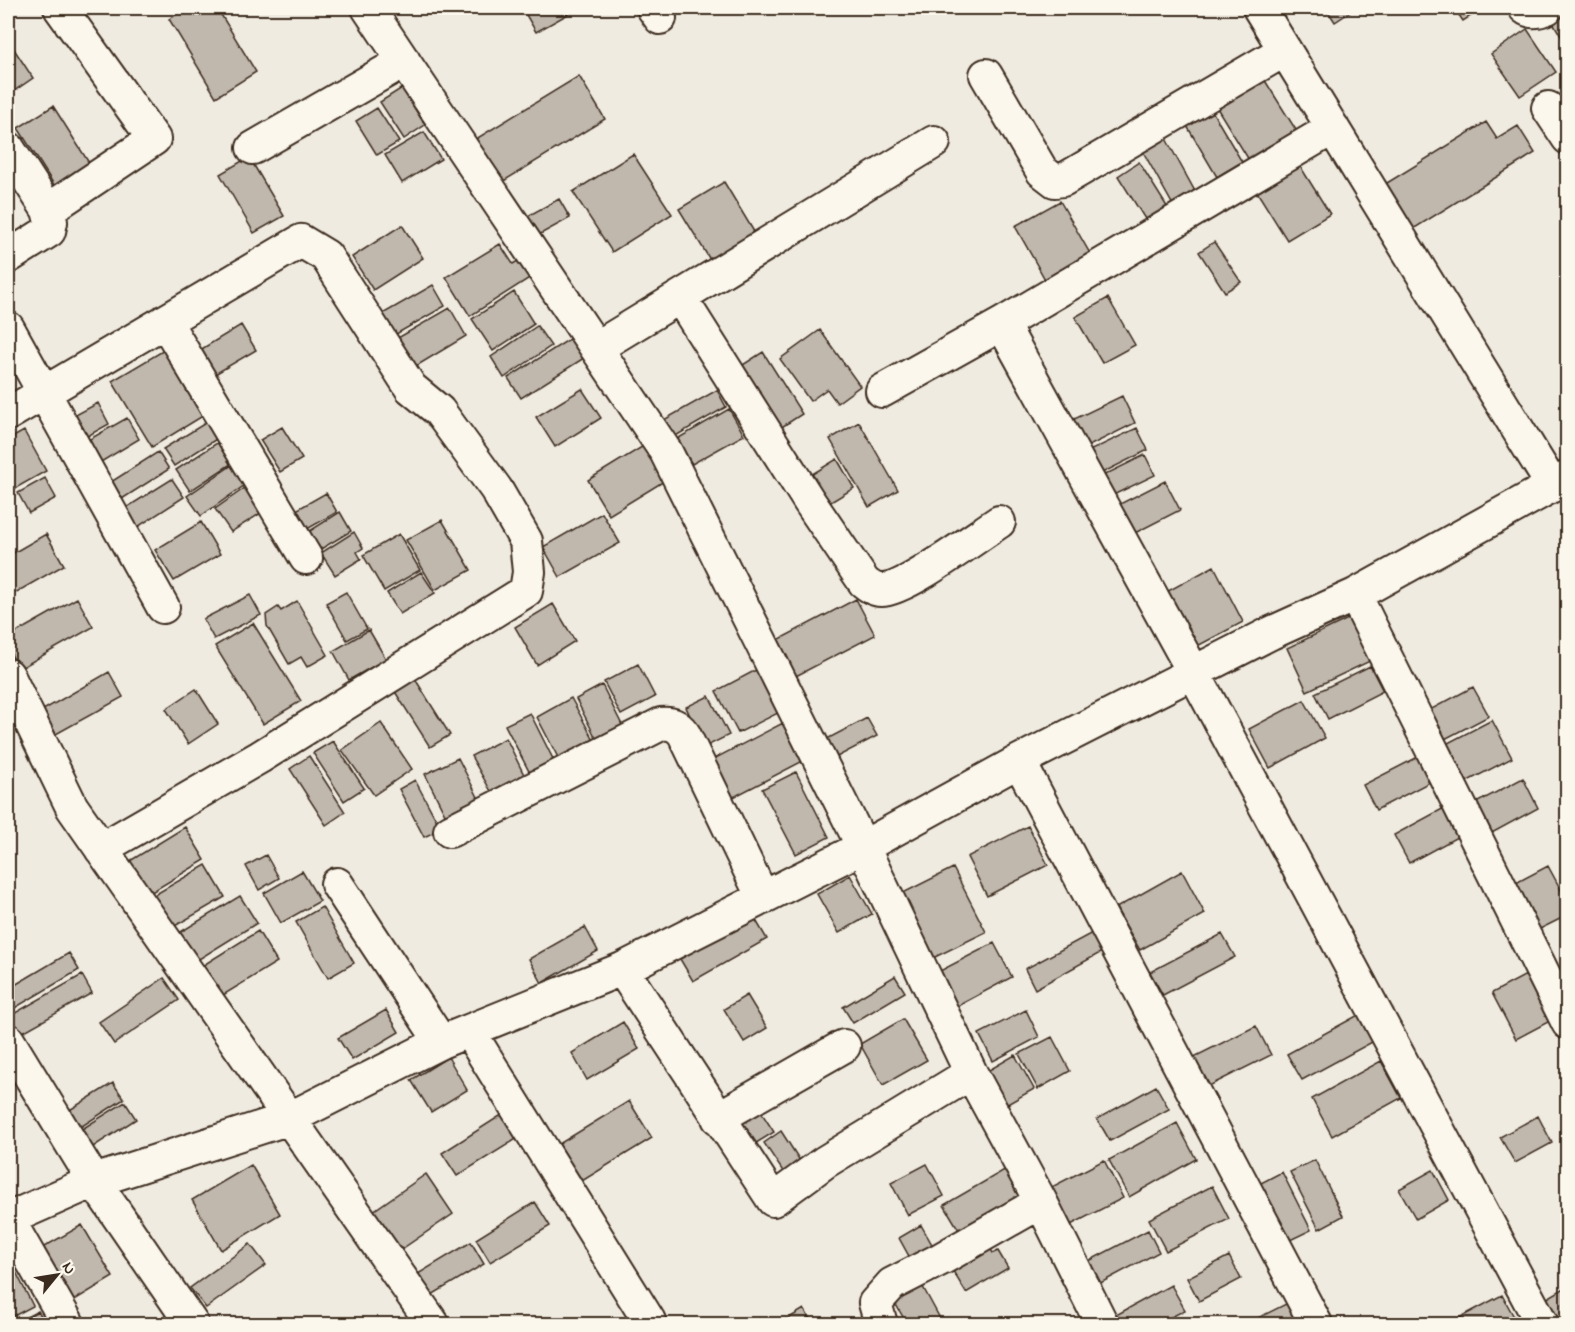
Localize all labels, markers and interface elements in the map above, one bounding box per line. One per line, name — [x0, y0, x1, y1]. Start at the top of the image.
north arrow — [27, 1245, 87, 1305]
text: N — [55, 1258, 81, 1279]

